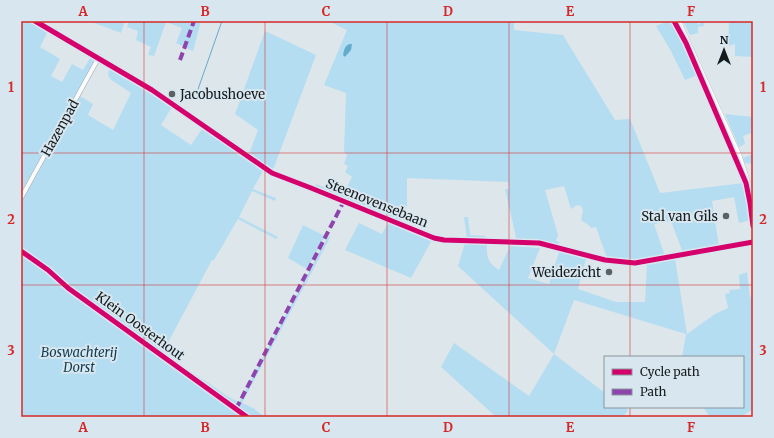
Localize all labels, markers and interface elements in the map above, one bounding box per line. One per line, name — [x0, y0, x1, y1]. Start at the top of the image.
text: A — [77, 3, 88, 20]
text: B — [200, 3, 210, 20]
text: C — [322, 3, 331, 20]
text: D — [443, 3, 453, 20]
text: E — [566, 3, 575, 20]
text: F — [687, 3, 695, 20]
north arrow — [704, 30, 744, 70]
text: N — [720, 33, 729, 47]
text: 1 — [8, 79, 14, 96]
text: 1 — [760, 79, 766, 96]
place label: Jacobushoeve — [179, 86, 265, 103]
marker: Jacobushoeve — [167, 89, 177, 99]
street label: Hazenpad — [37, 96, 83, 159]
street label: Steenovensebaan — [323, 175, 431, 231]
place label: Stal van Gils — [641, 208, 718, 225]
text: 2 — [7, 211, 15, 228]
marker: Stal van Gils — [721, 211, 731, 221]
text: 2 — [759, 211, 767, 228]
place label: Weidezicht — [531, 264, 601, 281]
marker: Weidezicht — [604, 267, 614, 277]
street label: Klein Oosterhout — [92, 288, 188, 364]
text: 3 — [7, 342, 15, 359]
text: 3 — [759, 342, 767, 359]
park label: Boswachterij Dorst — [41, 344, 117, 376]
legend — [604, 356, 744, 408]
text: Cycle path — [640, 364, 700, 379]
text: Path — [640, 384, 666, 399]
text: A — [77, 419, 88, 436]
text: B — [200, 419, 210, 436]
text: C — [322, 419, 331, 436]
text: D — [443, 419, 453, 436]
text: E — [566, 419, 575, 436]
text: F — [687, 419, 695, 436]

